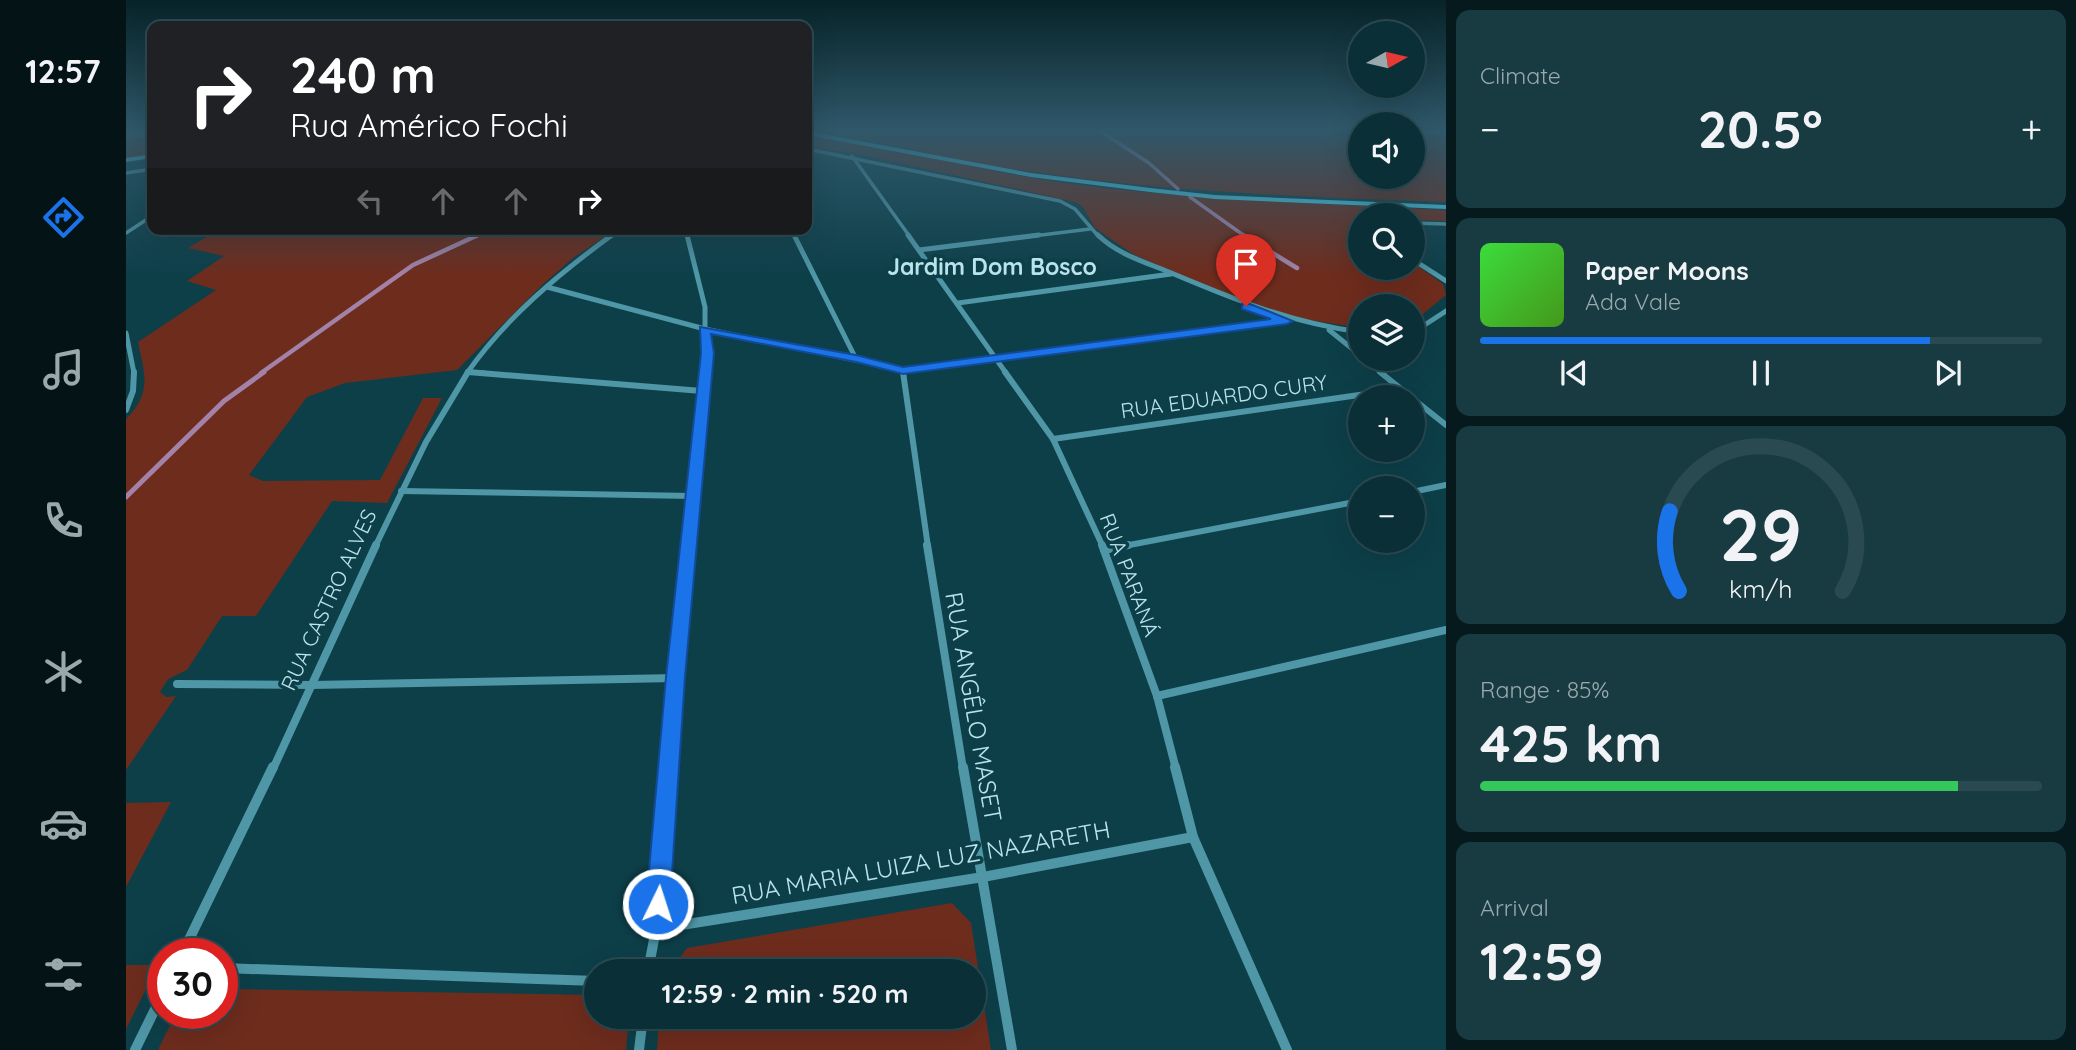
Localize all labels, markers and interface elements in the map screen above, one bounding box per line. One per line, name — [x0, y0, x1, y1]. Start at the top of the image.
north arrow — [1348, 21, 1424, 98]
map controls — [1348, 21, 1425, 553]
text: 240 m — [290, 44, 436, 105]
icon: right — [175, 49, 266, 140]
text: 12:57 — [25, 51, 101, 91]
text: Climate — [1480, 61, 1561, 90]
text: 20.5° — [1698, 96, 1823, 161]
text: Rua Américo Fochi — [290, 105, 568, 145]
text: − — [1480, 105, 1500, 153]
text: + — [2021, 105, 2042, 153]
button: sound — [1348, 112, 1425, 189]
icon: left — [351, 182, 389, 220]
icon: ahead — [424, 182, 462, 220]
icon: ahead — [497, 182, 535, 220]
icon: right — [570, 182, 608, 220]
icon: directions — [39, 193, 88, 242]
button: search — [1348, 203, 1425, 280]
pin — [1216, 234, 1276, 306]
icon: arrive — [1227, 245, 1265, 283]
district label: Jardim Dom Bosco — [887, 252, 1097, 281]
text: Paper Moons — [1585, 254, 1749, 287]
text: Ada Vale — [1585, 287, 1681, 316]
button: layers — [1348, 294, 1425, 371]
icon: music — [39, 345, 88, 394]
icon: previous — [1555, 354, 1593, 392]
icon: pause — [1742, 354, 1780, 392]
icon: next — [1929, 354, 1967, 392]
street label: RUA EDUARDO CURY — [1119, 369, 1329, 423]
button: + — [1348, 385, 1425, 462]
button: − — [1348, 476, 1425, 553]
text: 29 — [1720, 488, 1802, 579]
icon: phone — [39, 496, 88, 545]
street label: RUA CASTRO ALVES — [275, 505, 381, 694]
street label: RUA PARANÁ — [1095, 509, 1165, 640]
text: km/h — [1729, 573, 1793, 604]
street label: RUA ANGÊLO MASET — [939, 590, 1009, 824]
icon: climate — [39, 647, 88, 696]
text: Range · 85% — [1480, 675, 1609, 704]
text: 425 km — [1480, 710, 1662, 775]
icon: car — [39, 799, 88, 848]
street label: RUA MARIA LUIZA LUZ NAZARETH — [729, 814, 1113, 910]
position arrow — [621, 867, 695, 941]
text: Arrival — [1480, 893, 1549, 922]
text: 12:59 — [1480, 928, 1604, 993]
speed limit sign: 30 — [147, 938, 238, 1029]
icon: filters — [39, 950, 88, 999]
text: 12:59 · 2 min · 520 m — [661, 977, 909, 1010]

